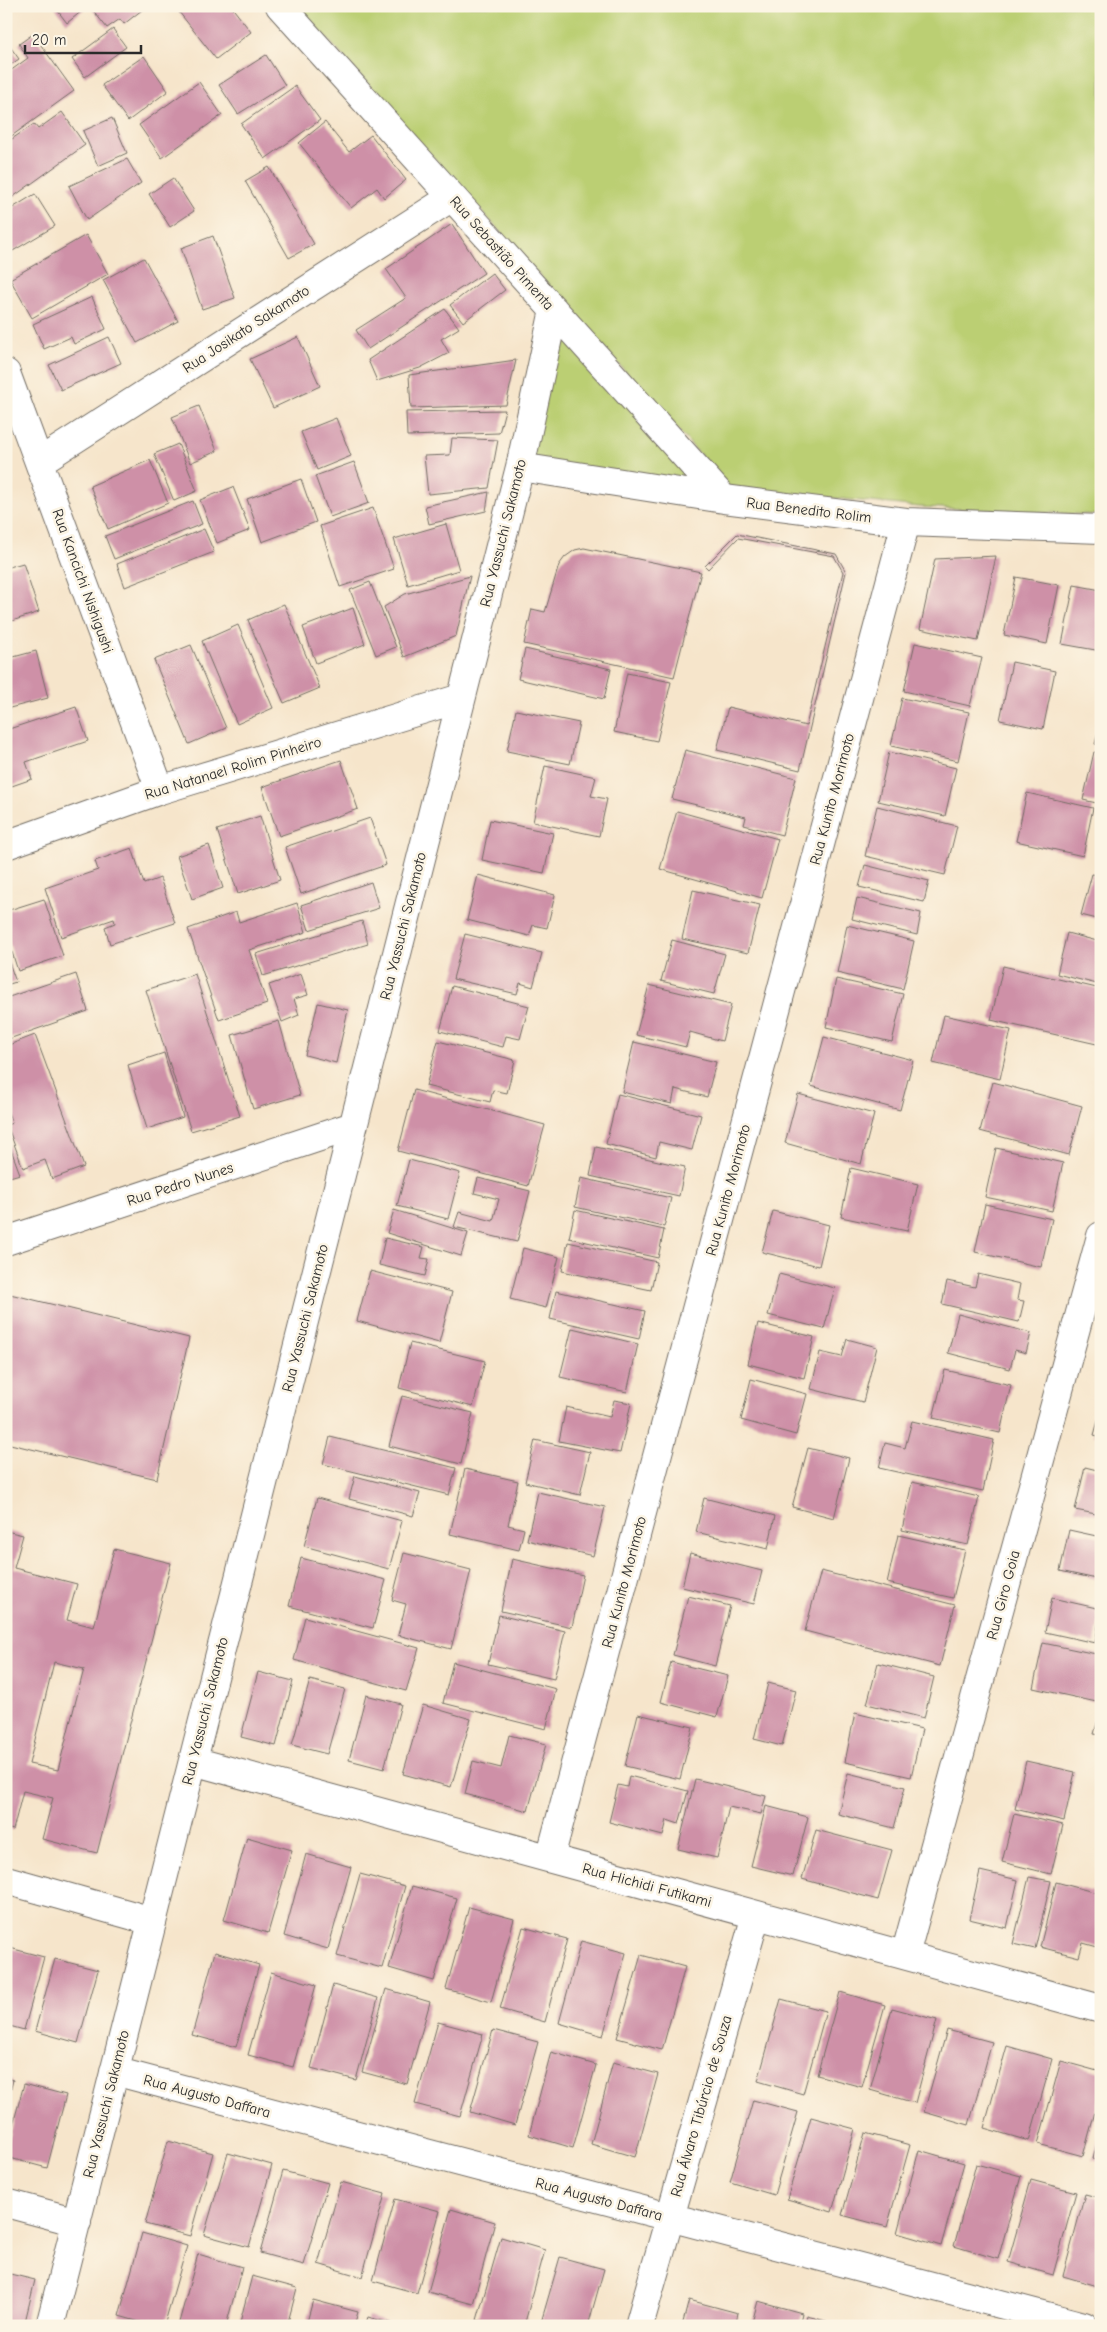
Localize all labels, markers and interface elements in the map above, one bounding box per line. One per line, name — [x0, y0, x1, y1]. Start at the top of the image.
scale bar — [25, 22, 141, 54]
text: 20 m — [32, 31, 66, 49]
street label: Rua Sebastião Pimenta — [446, 192, 558, 314]
street label: Rua Josikato Sakamoto — [179, 281, 313, 377]
street label: Rua Yassuchi Sakamoto — [476, 457, 530, 609]
street label: Rua Benedito Rolim — [745, 493, 873, 527]
street label: Rua Kancichi Nishigushi — [48, 506, 118, 656]
street label: Rua Kunito Morimoto — [806, 731, 858, 867]
street label: Rua Natanael Rolim Pinheiro — [142, 732, 324, 803]
street label: Rua Yassuchi Sakamoto — [376, 850, 430, 1002]
street label: Rua Kunito Morimoto — [702, 1122, 754, 1258]
street label: Rua Pedro Nunes — [125, 1158, 235, 1210]
street label: Rua Yassuchi Sakamoto — [278, 1242, 332, 1394]
street label: Rua Kunito Morimoto — [598, 1514, 650, 1650]
street label: Rua Giro Goia — [982, 1548, 1024, 1642]
street label: Rua Yassuchi Sakamoto — [178, 1635, 232, 1787]
street label: Rua Hichidi Futikami — [580, 1859, 714, 1911]
street label: Rua Álvaro Tibúrcio de Souza — [665, 2013, 736, 2199]
street label: Rua Yassuchi Sakamoto — [79, 2028, 133, 2180]
street label: Rua Augusto Daffara — [141, 2070, 273, 2122]
street label: Rua Augusto Daffara — [533, 2173, 665, 2225]

